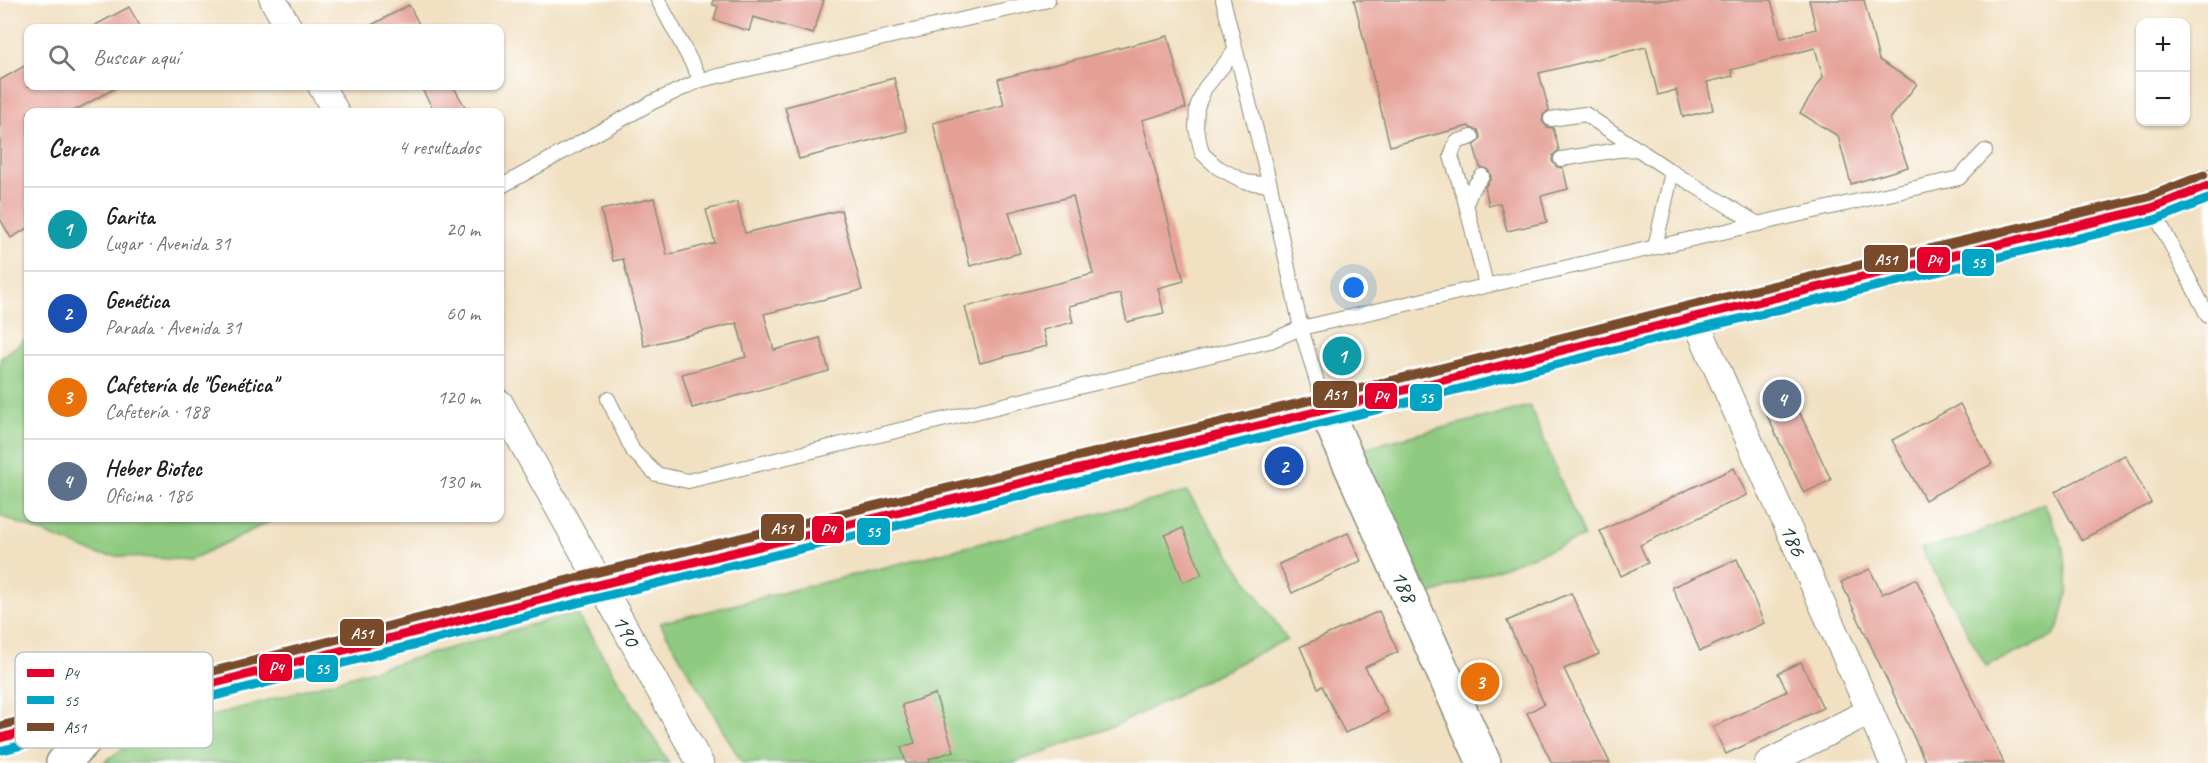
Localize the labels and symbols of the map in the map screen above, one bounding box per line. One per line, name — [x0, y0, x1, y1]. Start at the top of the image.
line badge: A51 — [1863, 244, 1909, 273]
line badge: P4 — [1916, 246, 1951, 274]
line badge: 55 — [1961, 248, 1995, 277]
text: A51 — [1875, 250, 1899, 270]
text: P4 — [1927, 251, 1943, 271]
text: 55 — [1971, 253, 1987, 273]
your location — [1339, 273, 1368, 302]
pin: 1 — [1322, 334, 1362, 378]
pin: 4 — [1762, 376, 1802, 422]
line badge: A51 — [1312, 380, 1358, 409]
line badge: P4 — [1364, 382, 1398, 410]
line badge: 55 — [1409, 383, 1443, 412]
text: A51 — [1324, 385, 1348, 405]
text: P4 — [1374, 387, 1390, 407]
text: 55 — [1419, 388, 1435, 408]
pin: 2 — [1264, 444, 1304, 488]
line badge: A51 — [760, 513, 805, 542]
line badge: P4 — [811, 515, 845, 544]
line badge: 55 — [856, 517, 891, 546]
text: A51 — [771, 519, 795, 539]
street label: 186 — [1773, 519, 1814, 562]
text: P4 — [821, 520, 837, 540]
text: 55 — [866, 522, 882, 542]
street label: 188 — [1384, 565, 1426, 609]
street label: 190 — [605, 609, 648, 654]
line badge: A51 — [339, 618, 385, 647]
text: A51 — [351, 624, 375, 644]
legend — [15, 652, 213, 748]
line badge: P4 — [258, 653, 293, 682]
line badge: 55 — [305, 654, 339, 683]
text: P4 — [269, 658, 285, 678]
text: 55 — [315, 659, 331, 679]
pin: 3 — [1460, 660, 1500, 704]
text: P4 — [64, 664, 80, 684]
text: 55 — [64, 691, 79, 711]
text: A51 — [64, 718, 87, 738]

